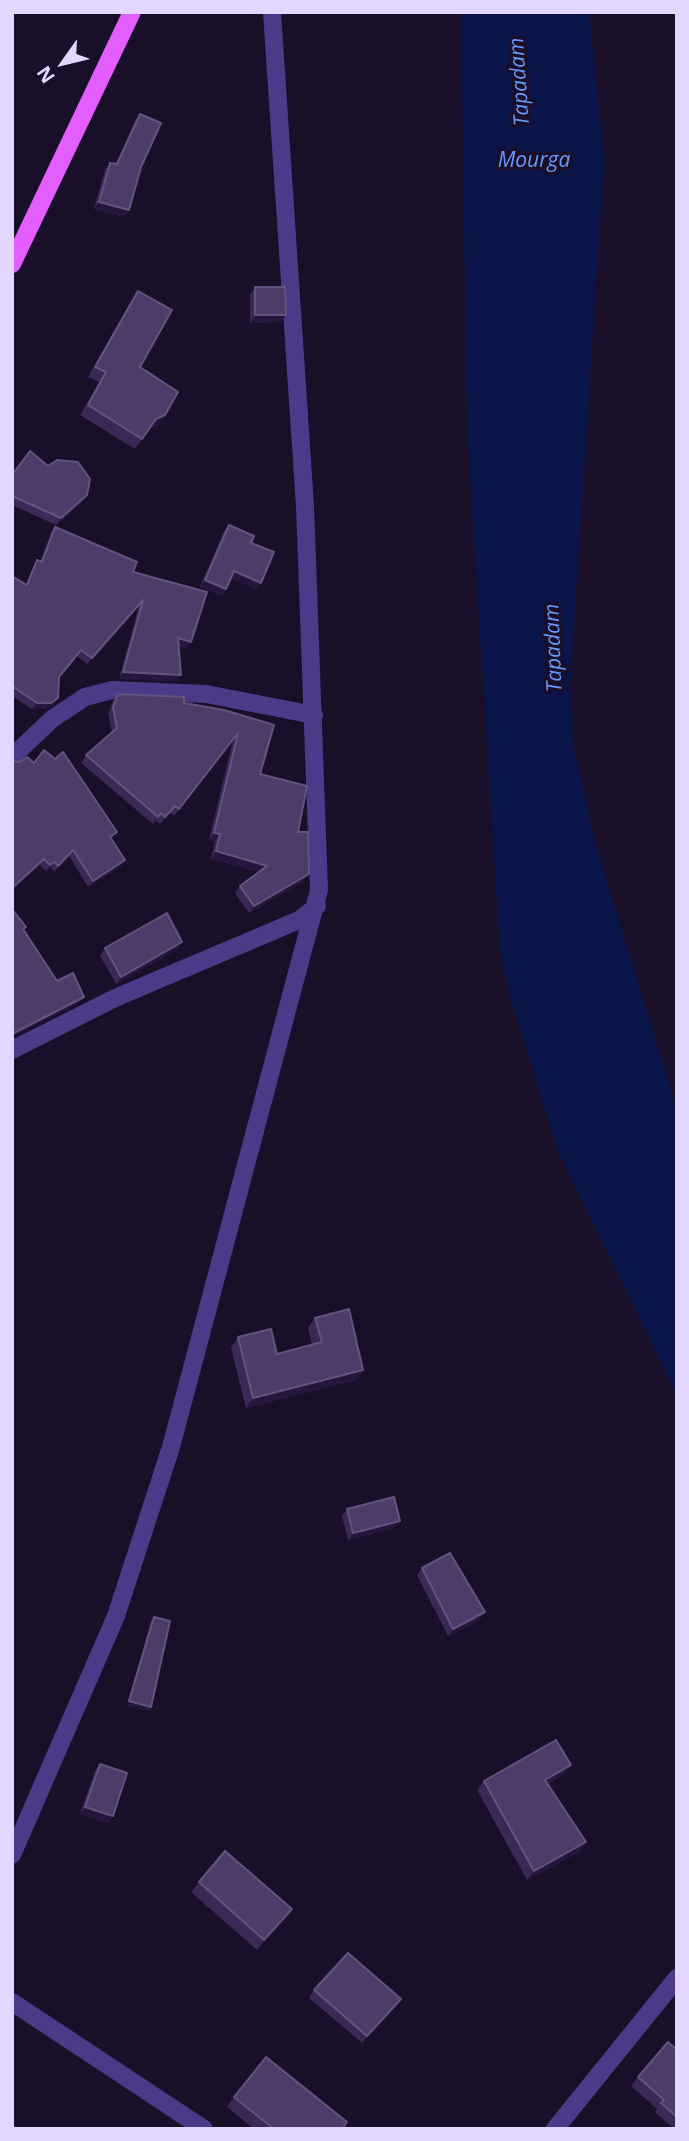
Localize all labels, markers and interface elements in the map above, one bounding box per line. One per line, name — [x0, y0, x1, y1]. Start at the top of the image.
north arrow — [28, 28, 98, 98]
water label: Tapadam — [504, 37, 536, 127]
text: N — [30, 61, 61, 88]
water label: Mourga — [498, 148, 570, 174]
water label: Tapadam — [540, 603, 568, 693]

